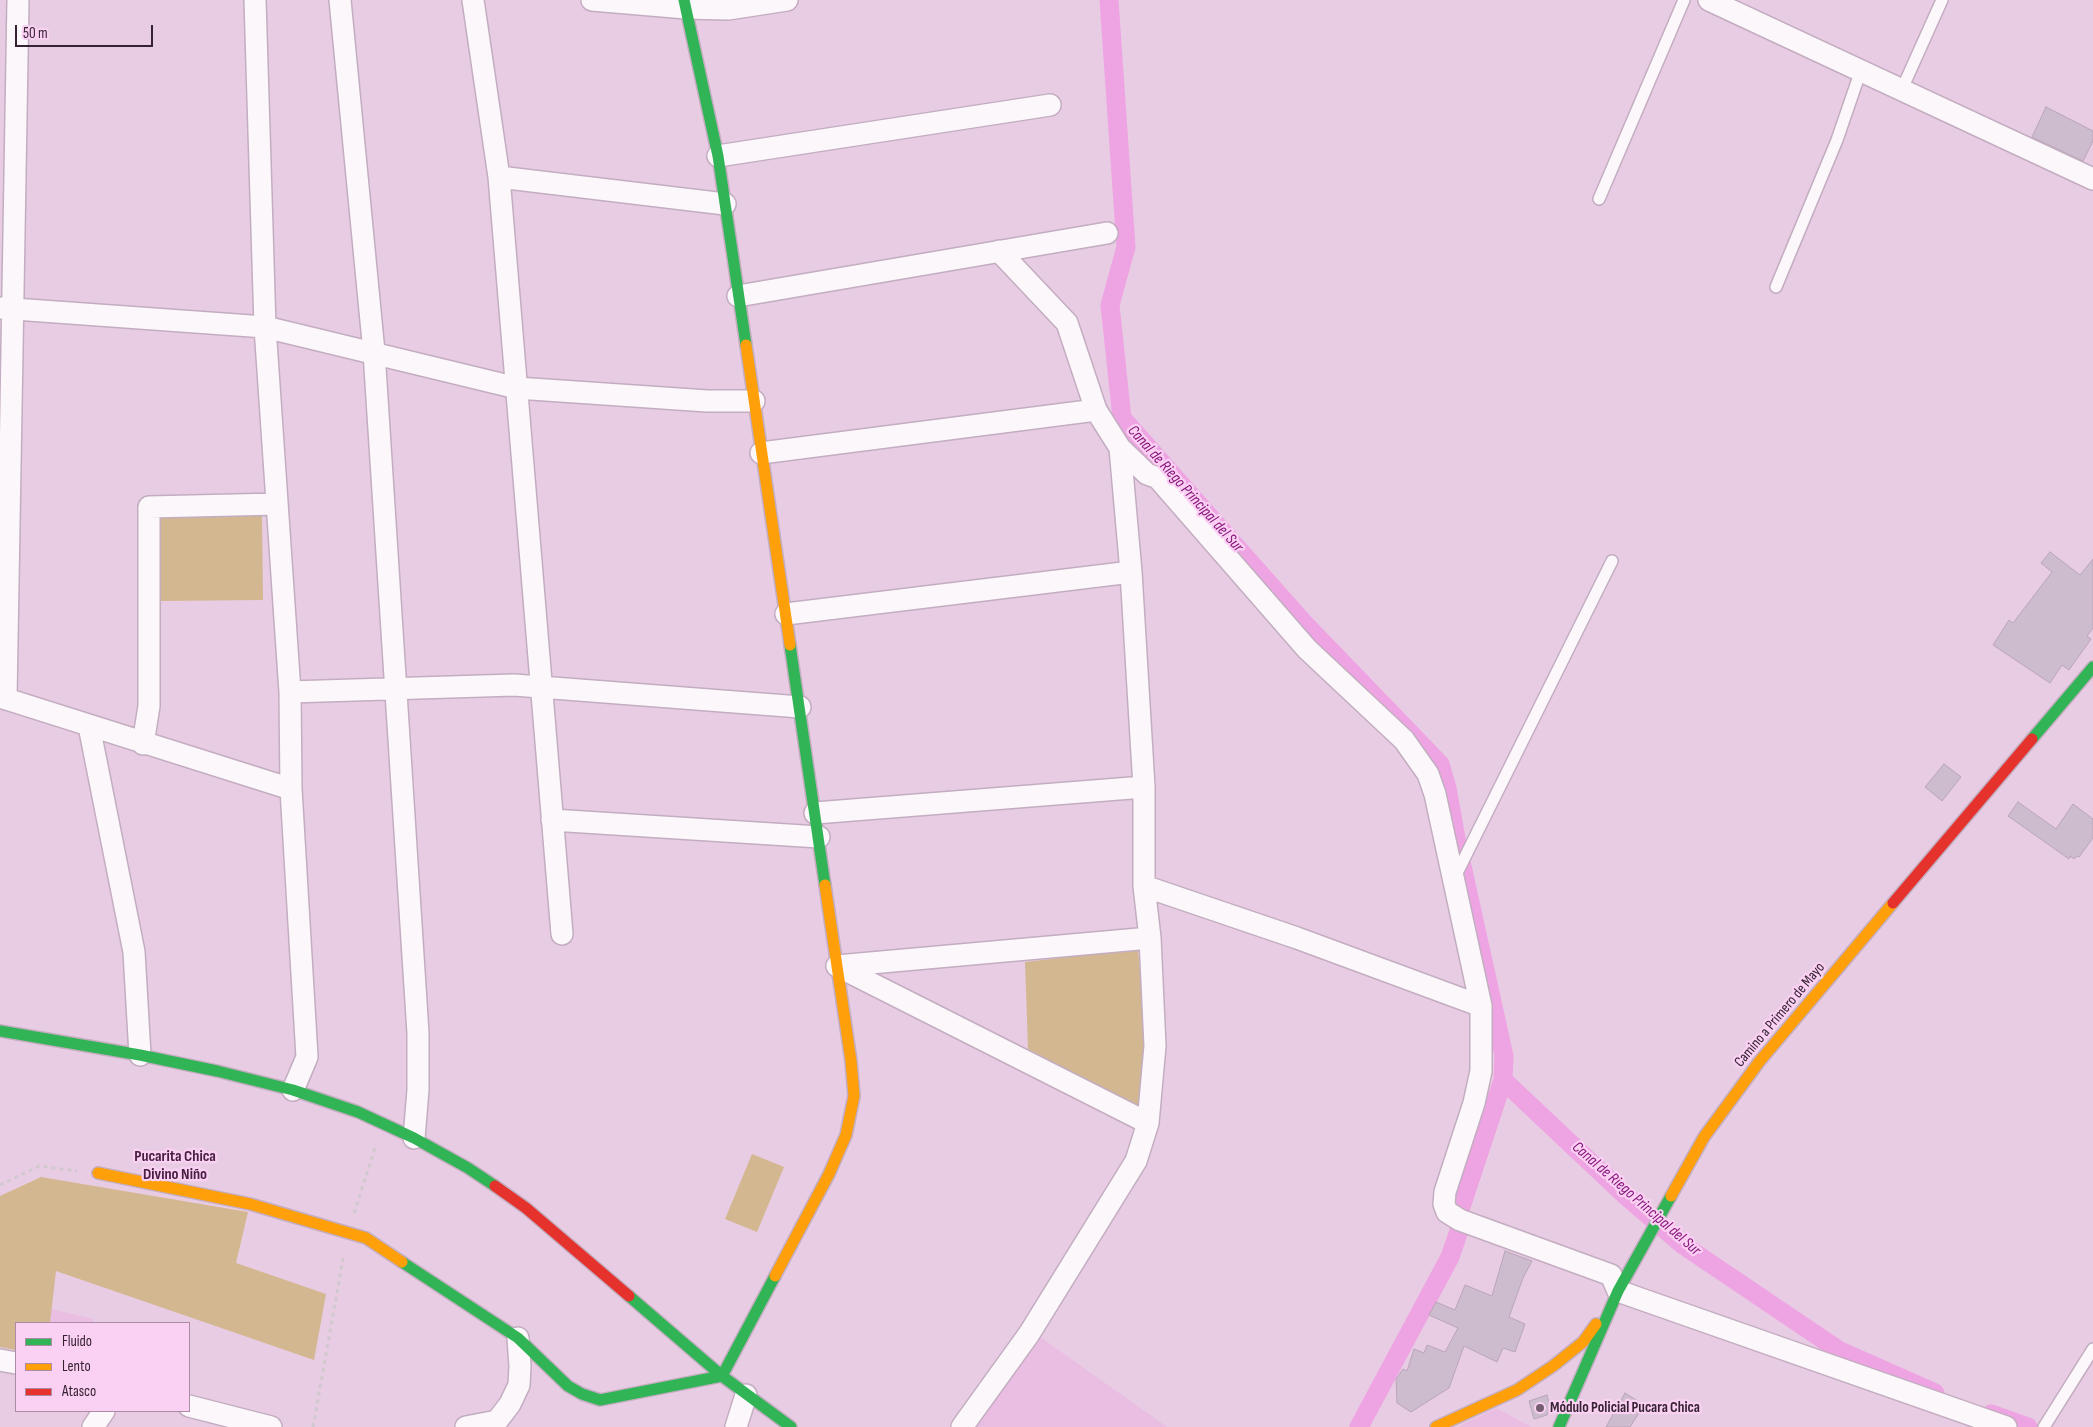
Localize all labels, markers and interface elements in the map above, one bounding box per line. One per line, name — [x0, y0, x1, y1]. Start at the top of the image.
scale bar — [18, 15, 155, 47]
text: 50 m — [23, 24, 48, 43]
water label: Canal de Riego Principal del Sur — [1123, 422, 1247, 556]
street label: Camino a Primero de Mayo — [1731, 959, 1829, 1071]
water label: Canal de Riego Principal del Sur — [1568, 1138, 1704, 1260]
district label: Pucarita Chica Divino Niño — [134, 1147, 216, 1185]
legend — [15, 1322, 190, 1412]
text: Fluido — [62, 1332, 92, 1351]
text: Lento — [62, 1357, 91, 1376]
text: Atasco — [62, 1382, 96, 1401]
place label: Módulo Policial Pucara Chica — [1550, 1399, 1700, 1417]
marker: Módulo Policial Pucara Chica — [1534, 1402, 1546, 1414]

